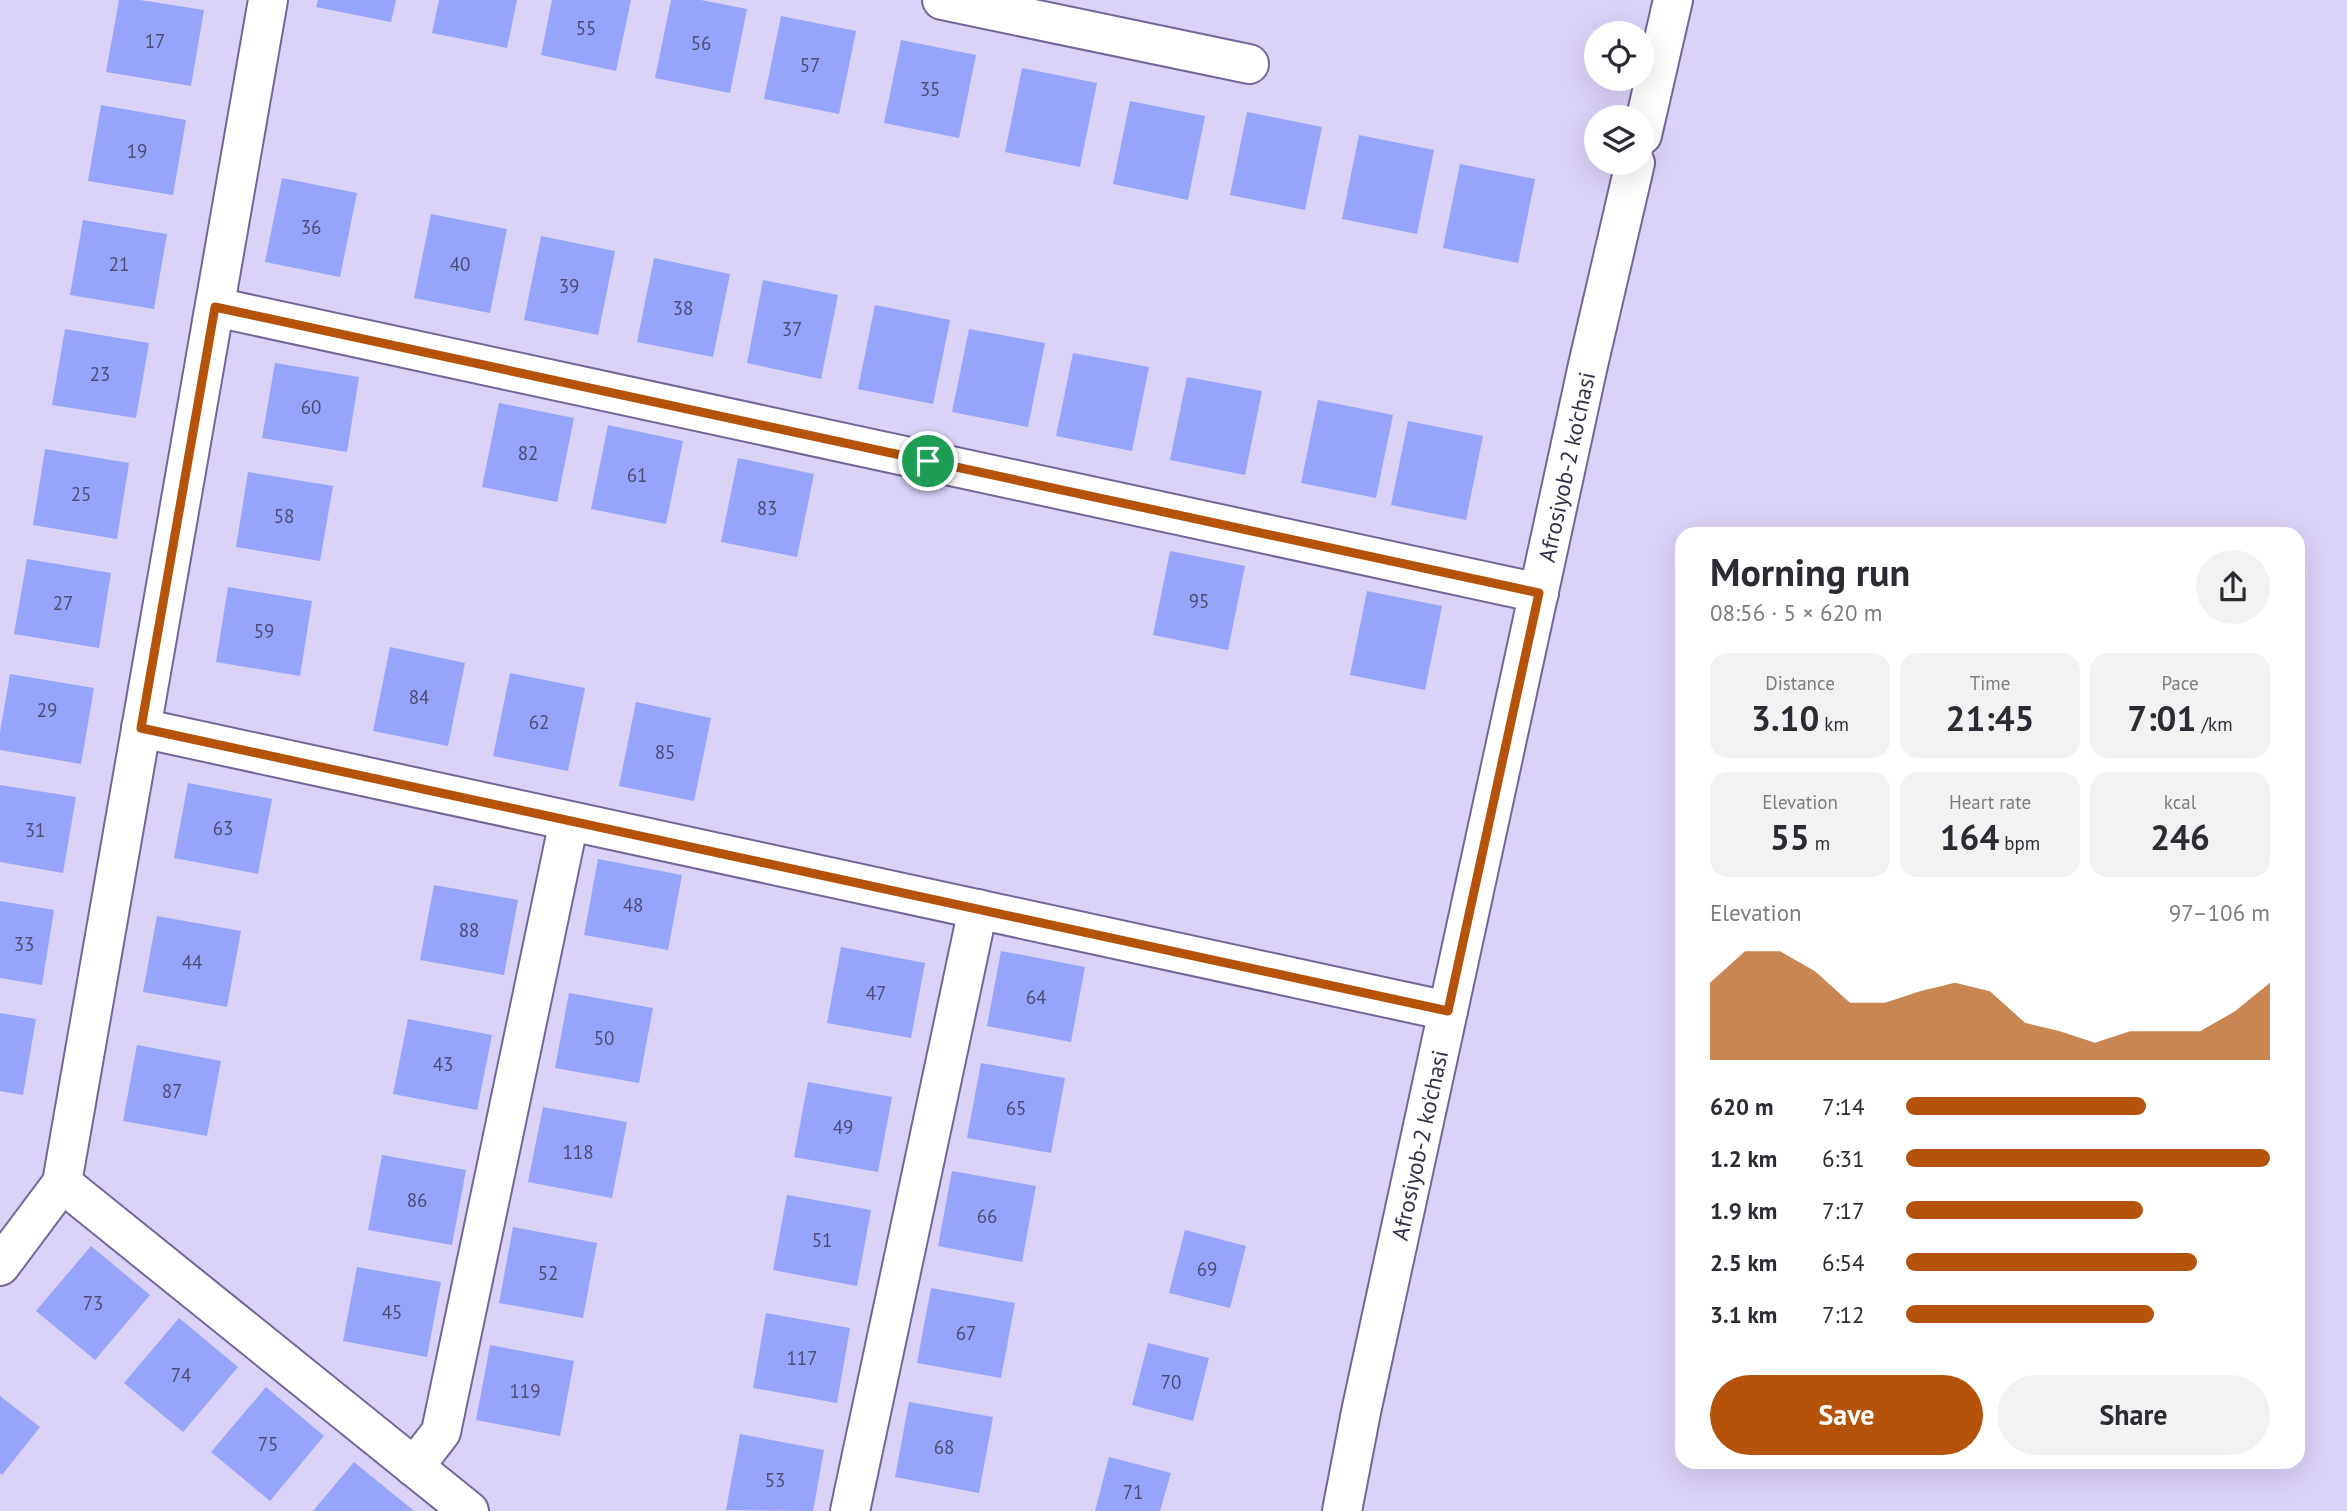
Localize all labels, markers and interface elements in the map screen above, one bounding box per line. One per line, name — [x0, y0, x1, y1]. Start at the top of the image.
house number: 55 — [576, 16, 596, 40]
map controls — [1584, 21, 1654, 175]
button: locate — [1584, 21, 1654, 91]
house number: 17 — [145, 29, 165, 53]
house number: 56 — [691, 31, 711, 55]
house number: 57 — [800, 53, 820, 77]
house number: 35 — [920, 77, 940, 101]
button: layers — [1584, 105, 1654, 175]
house number: 19 — [127, 139, 147, 163]
house number: 36 — [301, 215, 321, 239]
house number: 21 — [109, 252, 129, 276]
house number: 40 — [450, 252, 470, 276]
house number: 39 — [559, 274, 579, 298]
house number: 38 — [673, 296, 693, 320]
house number: 37 — [782, 317, 802, 341]
house number: 23 — [90, 362, 110, 386]
street label: Afrosiyob-2 ko'chasi — [1531, 369, 1601, 565]
house number: 60 — [301, 395, 321, 419]
pin — [898, 431, 958, 491]
house number: 82 — [518, 441, 538, 465]
icon: arrive — [909, 442, 947, 480]
house number: 61 — [627, 463, 647, 487]
house number: 25 — [71, 482, 91, 506]
house number: 83 — [757, 496, 777, 520]
house number: 58 — [274, 504, 294, 528]
text: Morning run — [1710, 547, 1910, 596]
button: share — [2196, 550, 2270, 624]
house number: 95 — [1189, 589, 1209, 613]
house number: 27 — [53, 591, 73, 615]
text: 08:56 · 5 × 620 m — [1710, 598, 1882, 627]
house number: 59 — [254, 619, 274, 643]
text: Distance — [1765, 671, 1835, 695]
text: Time — [1970, 671, 2010, 695]
text: Pace — [2161, 671, 2199, 695]
house number: 84 — [409, 685, 429, 709]
text: 3.10 — [1751, 695, 1819, 741]
text: 21:45 — [1946, 695, 2034, 741]
text: 7:01 — [2127, 695, 2196, 741]
house number: 29 — [37, 698, 57, 722]
house number: 62 — [529, 710, 549, 734]
text: km — [1819, 712, 1849, 736]
text: /km — [2196, 712, 2233, 736]
house number: 85 — [655, 740, 675, 764]
text: Elevation — [1762, 790, 1838, 814]
text: Heart rate — [1949, 790, 2031, 814]
text: kcal — [2164, 790, 2196, 814]
text: 55 — [1770, 814, 1810, 860]
text: 164 — [1940, 814, 1999, 860]
text: 246 — [2150, 814, 2210, 860]
house number: 63 — [213, 816, 233, 840]
house number: 31 — [25, 818, 45, 842]
text: m — [1810, 831, 1830, 855]
text: bpm — [1999, 831, 2040, 855]
house number: 48 — [623, 893, 643, 917]
text: Elevation — [1710, 898, 1802, 927]
text: 97–106 m — [2169, 898, 2270, 927]
house number: 88 — [459, 918, 479, 942]
house number: 33 — [14, 932, 34, 956]
house number: 44 — [182, 950, 202, 974]
house number: 47 — [866, 981, 886, 1005]
house number: 64 — [1026, 985, 1046, 1009]
house number: 50 — [594, 1026, 614, 1050]
street label: Afrosiyob-2 ko'chasi — [1384, 1047, 1454, 1243]
house number: 43 — [433, 1052, 453, 1076]
house number: 87 — [162, 1079, 182, 1103]
text: 620 m — [1710, 1092, 1773, 1121]
text: 7:14 — [1822, 1092, 1865, 1121]
house number: 65 — [1006, 1096, 1026, 1120]
house number: 49 — [833, 1115, 853, 1139]
house number: 118 — [562, 1140, 594, 1164]
text: 1.2 km — [1710, 1144, 1777, 1173]
text: 6:31 — [1822, 1144, 1865, 1173]
house number: 86 — [407, 1188, 427, 1212]
text: 1.9 km — [1710, 1196, 1777, 1225]
text: 7:17 — [1822, 1196, 1865, 1225]
house number: 66 — [977, 1204, 997, 1228]
house number: 51 — [812, 1228, 832, 1252]
text: 2.5 km — [1710, 1248, 1777, 1277]
text: 6:54 — [1822, 1248, 1865, 1277]
house number: 69 — [1197, 1257, 1217, 1281]
house number: 52 — [538, 1261, 558, 1285]
house number: 73 — [83, 1291, 103, 1315]
house number: 45 — [382, 1300, 402, 1324]
text: 3.1 km — [1710, 1300, 1777, 1329]
text: 7:12 — [1822, 1300, 1865, 1329]
house number: 67 — [956, 1321, 976, 1345]
house number: 117 — [786, 1346, 818, 1370]
house number: 74 — [171, 1363, 191, 1387]
house number: 70 — [1161, 1370, 1181, 1394]
button: Save — [1710, 1375, 1983, 1455]
button: Share — [1997, 1375, 2270, 1455]
house number: 119 — [509, 1379, 541, 1403]
house number: 75 — [258, 1432, 278, 1456]
house number: 68 — [934, 1435, 954, 1459]
house number: 53 — [765, 1468, 785, 1492]
house number: 71 — [1123, 1480, 1143, 1504]

